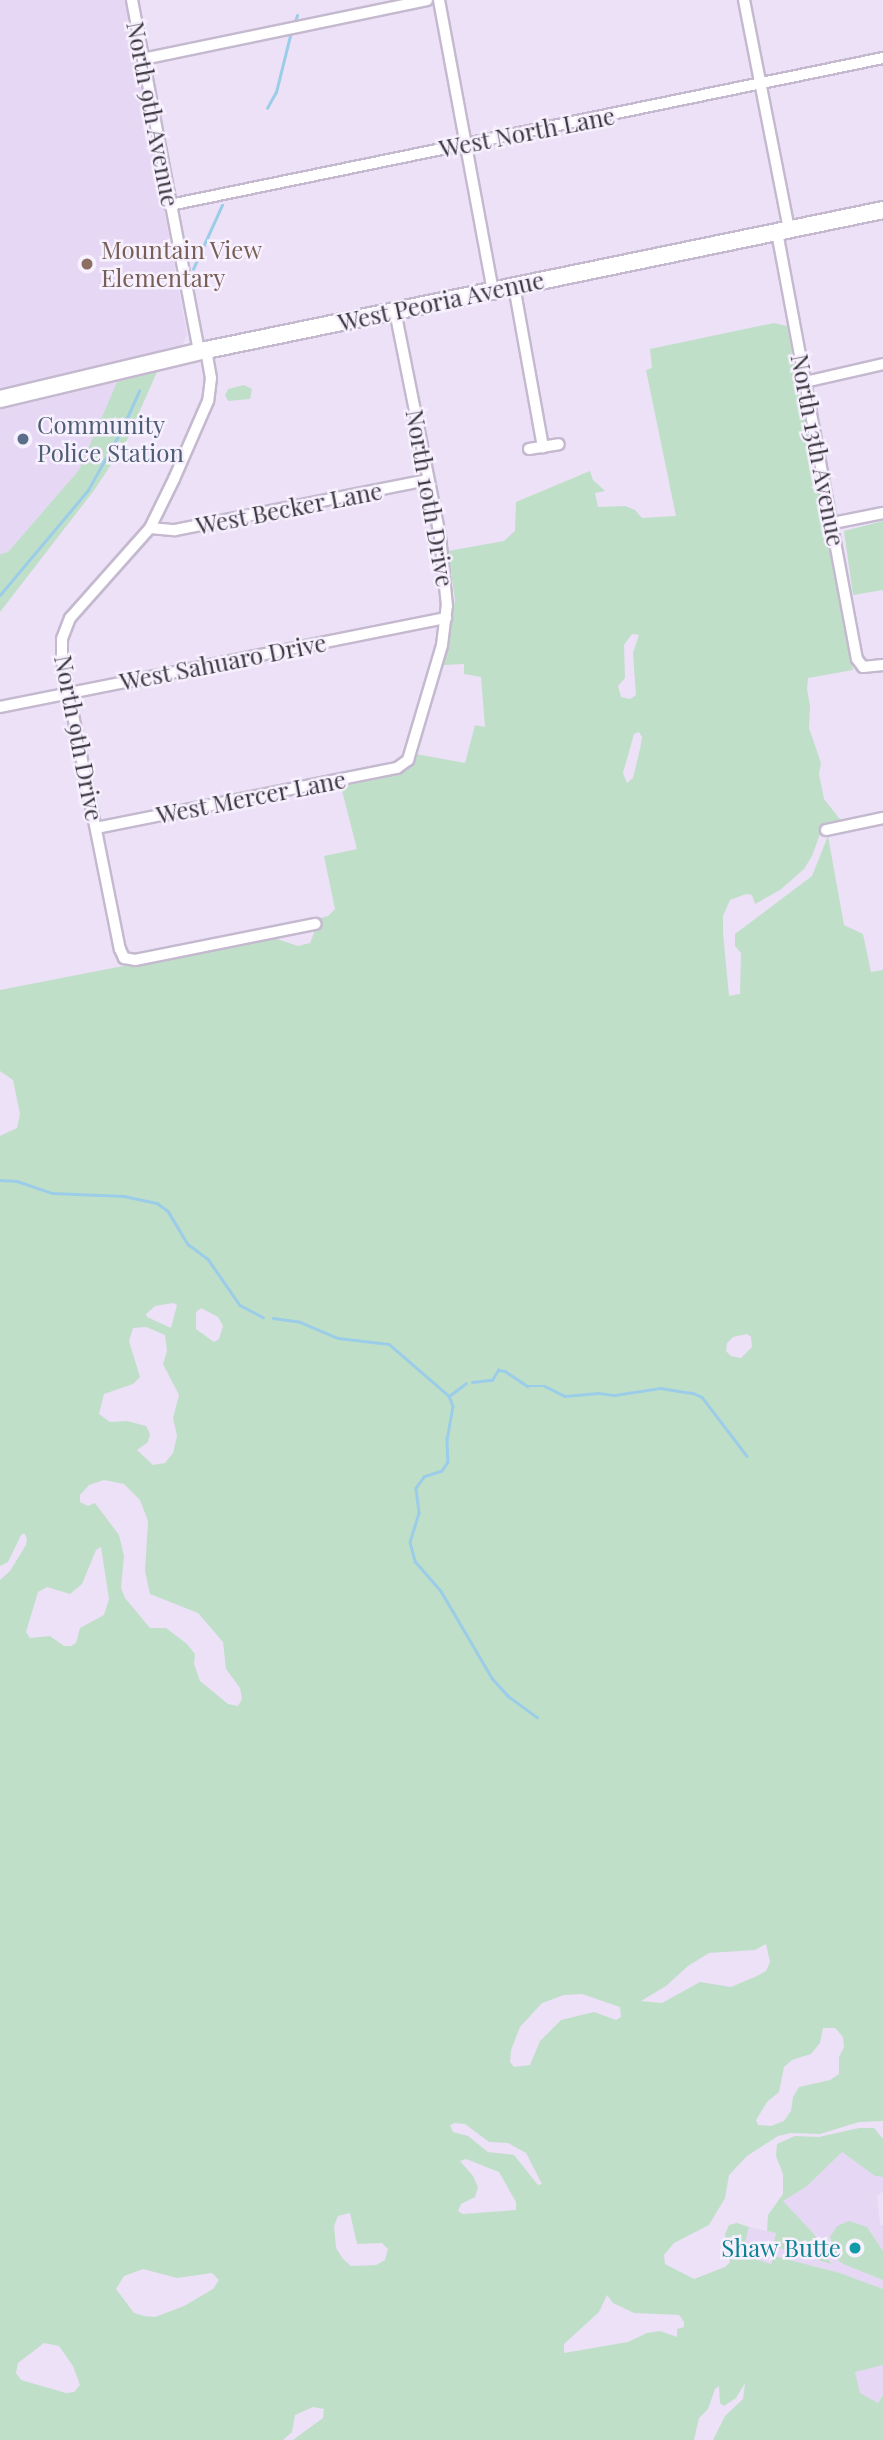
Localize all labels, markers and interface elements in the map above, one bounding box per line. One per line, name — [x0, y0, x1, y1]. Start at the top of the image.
street label: North 9th Avenue — [121, 19, 185, 209]
street label: West North Lane — [436, 101, 618, 163]
place label: Mountain View Elementary — [101, 236, 263, 292]
marker: Mountain View Elementary — [79, 256, 95, 272]
street label: West Peoria Avenue — [335, 265, 547, 337]
street label: North 13th Avenue — [785, 351, 851, 549]
street label: North 10th Drive — [400, 407, 460, 589]
place label: Community Police Station — [37, 411, 184, 467]
marker: Community Police Station — [15, 431, 31, 447]
street label: West Becker Lane — [193, 476, 385, 540]
street label: West Sahuaro Drive — [117, 628, 329, 696]
street label: North 9th Drive — [49, 653, 109, 823]
street label: West Mercer Lane — [153, 764, 349, 830]
place label: Shaw Butte — [721, 2234, 841, 2262]
marker: Shaw Butte — [847, 2240, 863, 2256]

